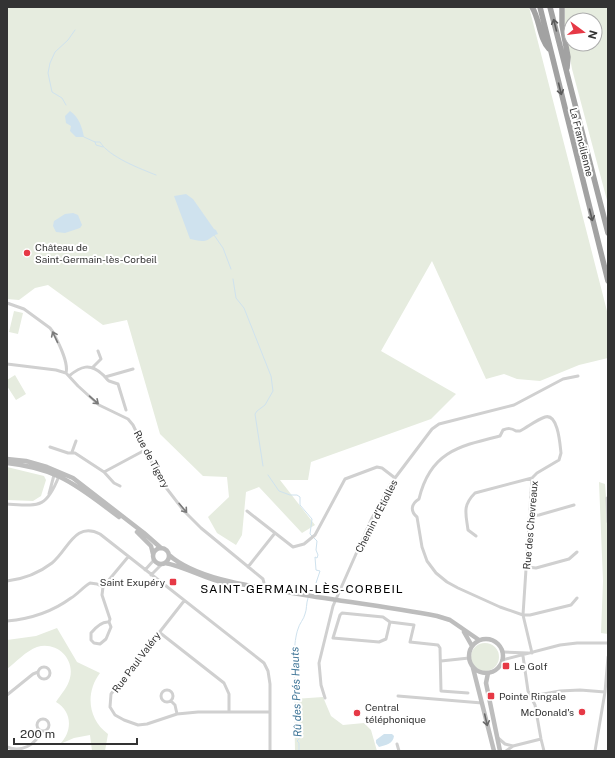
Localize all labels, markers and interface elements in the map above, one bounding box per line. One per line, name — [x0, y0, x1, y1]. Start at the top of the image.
north arrow — [563, 12, 603, 52]
one-way arrow — [550, 19, 558, 32]
text: N — [586, 29, 600, 40]
one-way arrow — [557, 82, 564, 95]
street label: La Francilienne — [568, 106, 596, 178]
one-way arrow — [588, 208, 596, 221]
place label: Château de Saint-Germain-lès-Corbeil — [35, 241, 157, 265]
marker: Château de Saint-Germain-lès-Corbeil — [22, 248, 32, 258]
one-way arrow — [51, 331, 58, 343]
one-way arrow — [89, 396, 99, 405]
street label: Rue de Tigery — [132, 428, 173, 491]
street label: Chemin d'Etiolles — [352, 478, 400, 554]
street label: Rue des Chevreaux — [520, 480, 540, 570]
one-way arrow — [178, 503, 187, 513]
place label: Saint Exupéry — [100, 576, 166, 588]
marker: Saint Exupéry — [168, 577, 178, 587]
district label: SAINT-GERMAIN-LÈS-CORBEIL — [200, 582, 404, 596]
street label: Rue Paul Valéry — [109, 629, 163, 695]
water label: Rû des Prés Hauts — [288, 646, 304, 737]
place label: Le Golf — [514, 660, 547, 672]
marker: Le Golf — [501, 661, 511, 671]
place label: Pointe Ringale — [499, 690, 566, 702]
marker: Pointe Ringale — [486, 691, 496, 701]
place label: Central téléphonique — [365, 701, 426, 725]
place label: McDonald's — [521, 706, 574, 718]
marker: McDonald's — [577, 707, 587, 717]
marker: Central téléphonique — [352, 708, 362, 718]
one-way arrow — [483, 713, 491, 726]
scale bar — [14, 720, 137, 746]
text: 200 m — [20, 727, 55, 741]

